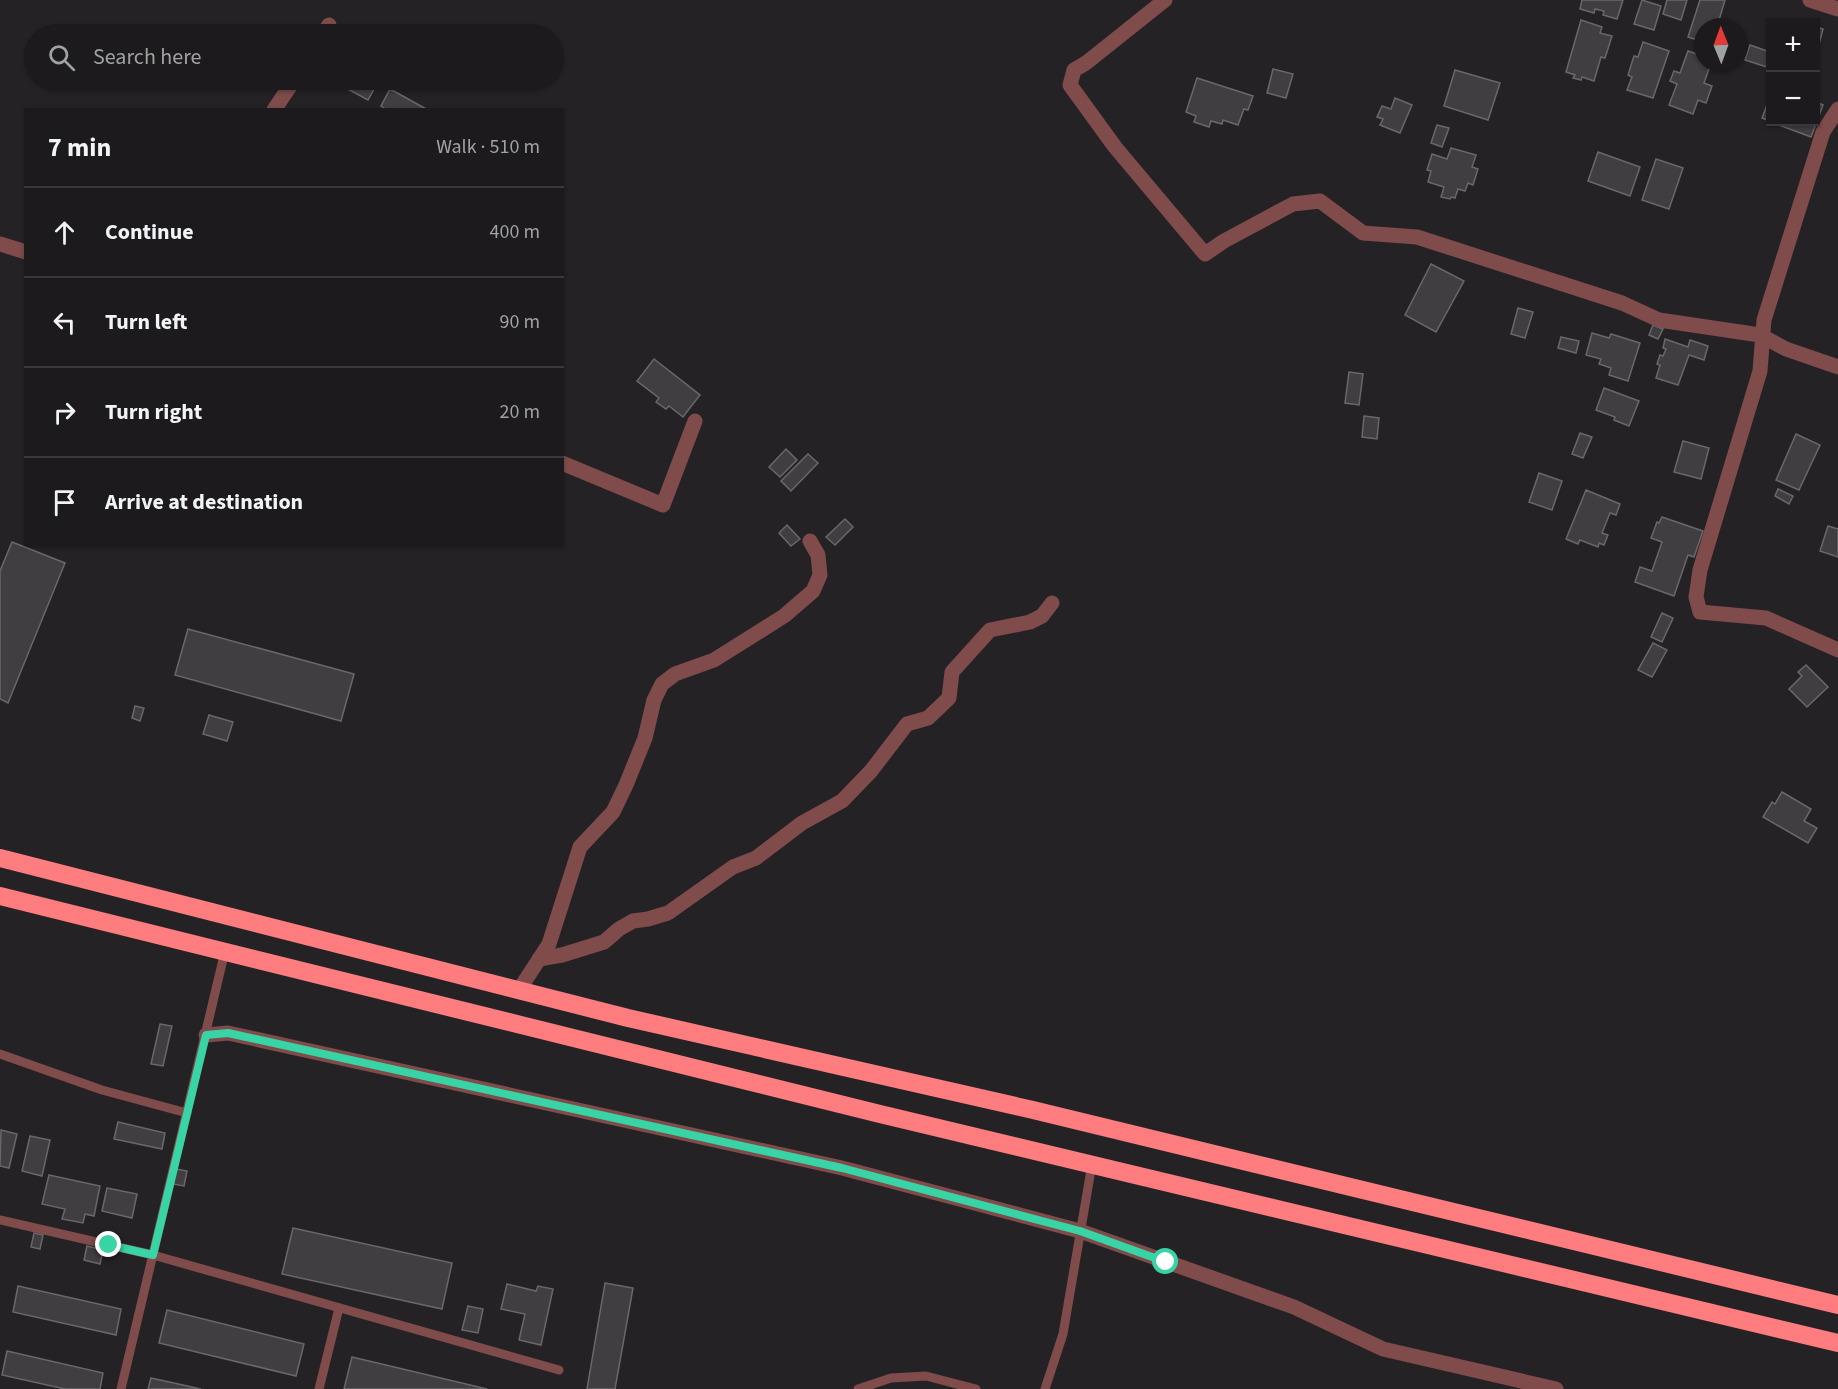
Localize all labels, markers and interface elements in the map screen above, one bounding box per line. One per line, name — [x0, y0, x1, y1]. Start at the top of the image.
north arrow — [1694, 18, 1748, 72]
map controls — [1766, 18, 1820, 126]
button: + — [1766, 18, 1820, 72]
search box — [24, 24, 564, 90]
icon: search — [45, 41, 78, 74]
text: Search here — [93, 41, 201, 73]
button: − — [1766, 72, 1820, 126]
text: 7 min — [48, 129, 111, 166]
text: Walk · 510 m — [436, 133, 540, 161]
icon: ahead — [48, 216, 81, 249]
text: Continue — [105, 216, 194, 248]
text: 400 m — [490, 218, 540, 246]
icon: left — [48, 306, 81, 339]
text: Turn left — [105, 306, 187, 338]
text: 90 m — [500, 308, 540, 336]
icon: right — [48, 396, 81, 429]
text: Turn right — [105, 396, 202, 428]
text: 20 m — [500, 398, 540, 426]
icon: arrive — [48, 486, 81, 519]
text: Arrive at destination — [105, 486, 303, 518]
route end — [95, 1231, 121, 1257]
route start — [1152, 1248, 1178, 1274]

